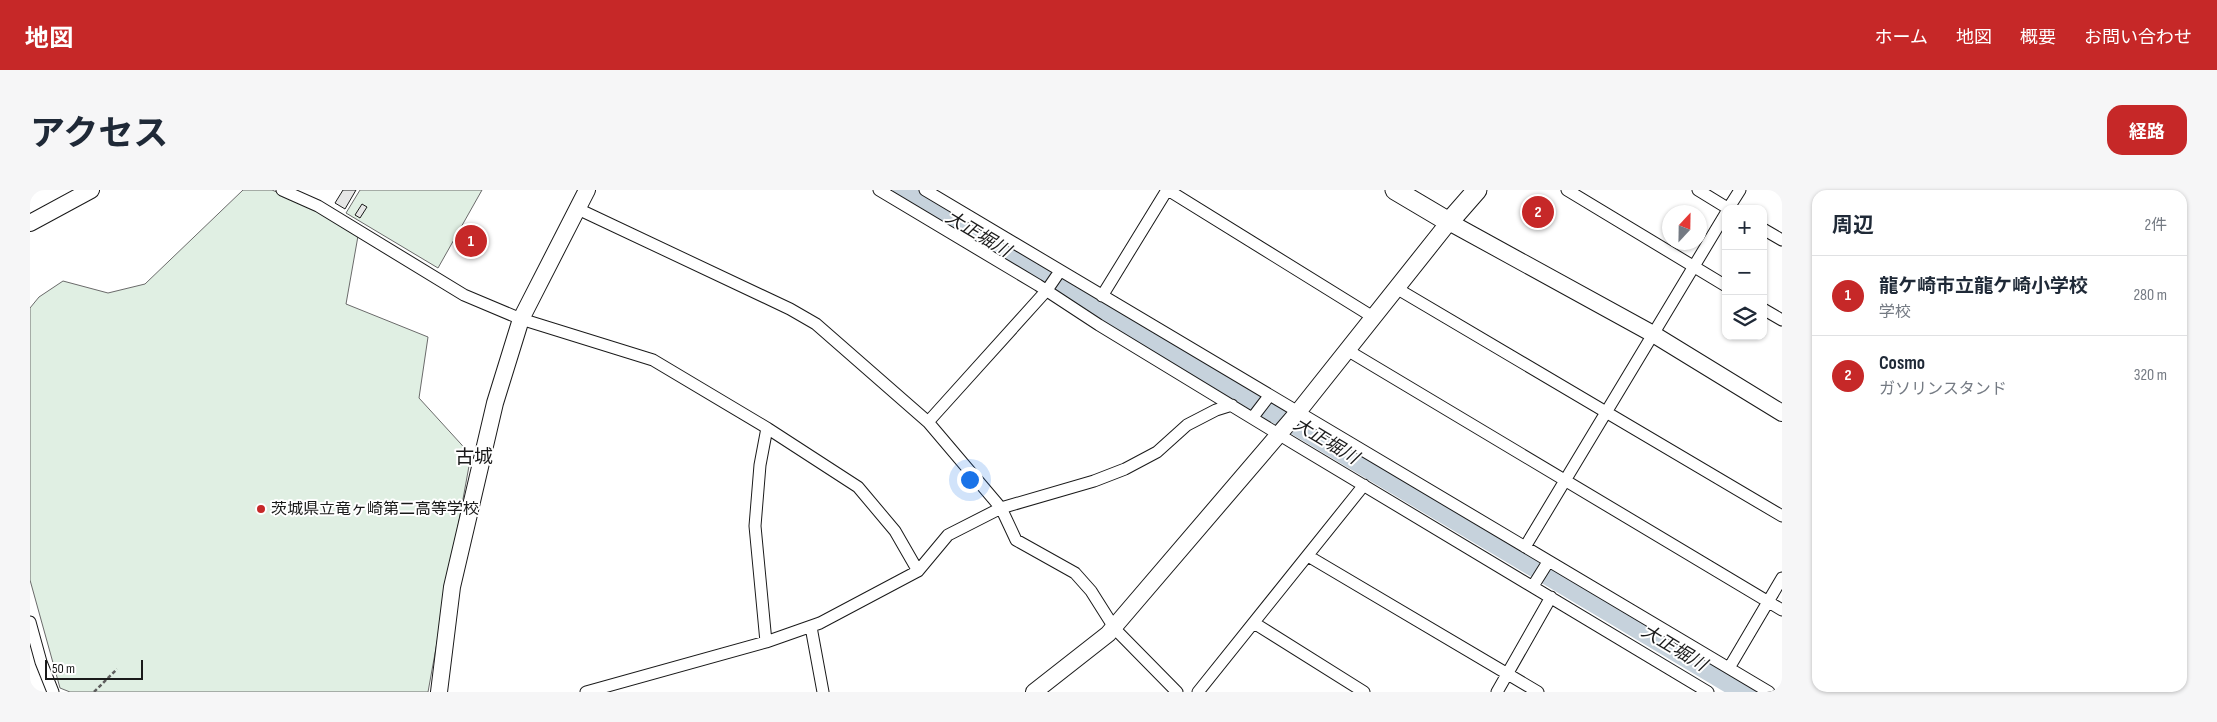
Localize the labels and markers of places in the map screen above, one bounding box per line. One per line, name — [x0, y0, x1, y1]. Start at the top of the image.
pin: 2 — [1522, 193, 1554, 231]
pin: 1 — [455, 222, 487, 260]
place label: 茨城県立竜ヶ崎第二高等学校 — [271, 500, 479, 519]
marker: 茨城県立竜ヶ崎第二高等学校 — [255, 503, 267, 515]

